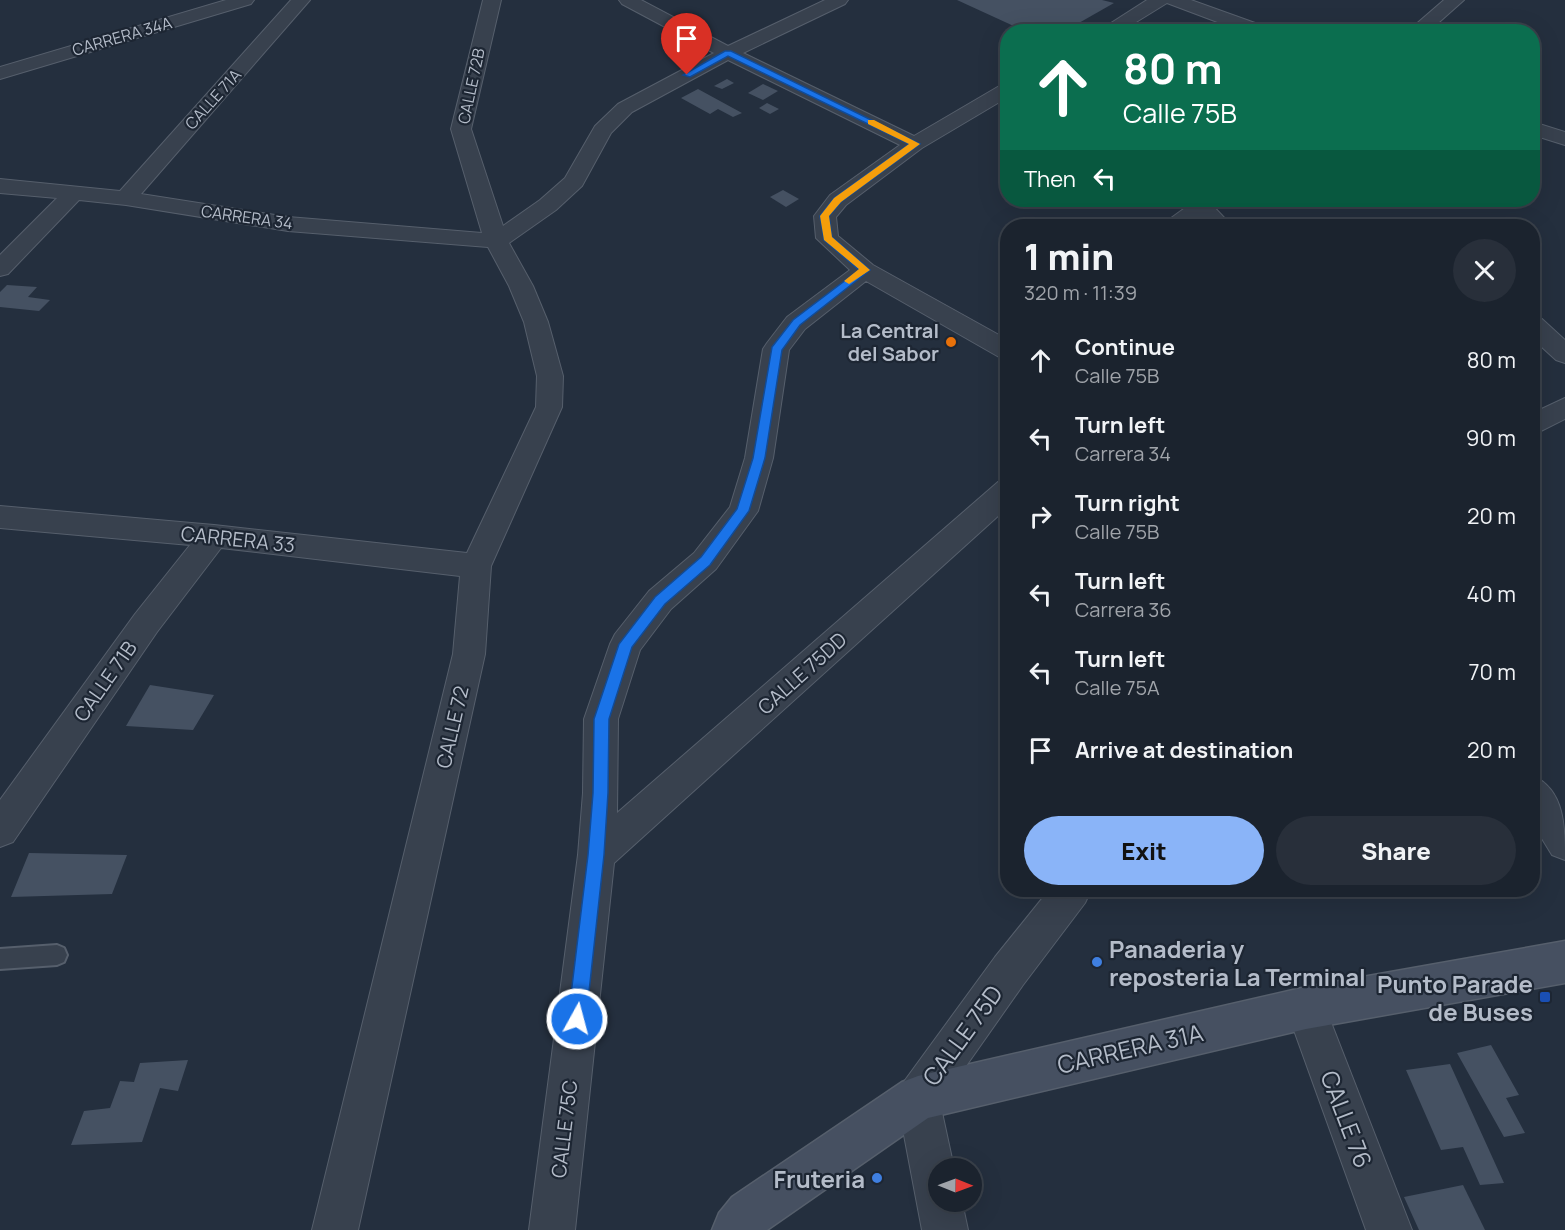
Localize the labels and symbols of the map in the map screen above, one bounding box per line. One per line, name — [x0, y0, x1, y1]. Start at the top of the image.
street label: CARRERA 34A — [70, 11, 174, 61]
pin — [661, 13, 712, 75]
street label: CALLE 72B — [452, 46, 490, 126]
street label: CALLE 71A — [180, 64, 246, 134]
street label: CARRERA 34 — [200, 200, 294, 234]
place label: La Central del Sabor — [840, 317, 939, 367]
marker: La Central del Sabor — [944, 335, 958, 349]
street label: CARRERA 33 — [180, 520, 296, 558]
street label: CALLE 75DD — [752, 626, 852, 720]
street label: CALLE 71B — [67, 635, 143, 727]
street label: CALLE 72 — [429, 683, 475, 771]
place label: Panaderia y reposteria La Terminal — [1109, 932, 1366, 993]
marker: Panaderia y reposteria La Terminal — [1090, 955, 1104, 969]
place label: Punto Parade de Buses — [1377, 967, 1533, 1028]
street label: CALLE 75D — [914, 978, 1010, 1092]
position arrow — [545, 987, 609, 1051]
marker: Punto Parade de Buses — [1538, 990, 1552, 1004]
street label: CARRERA 31A — [1054, 1015, 1206, 1081]
street label: CALLE 76 — [1313, 1066, 1381, 1172]
street label: CALLE 75C — [545, 1079, 583, 1179]
north arrow — [928, 1158, 982, 1212]
place label: Fruteria — [774, 1162, 865, 1195]
marker: Fruteria — [870, 1171, 884, 1185]

